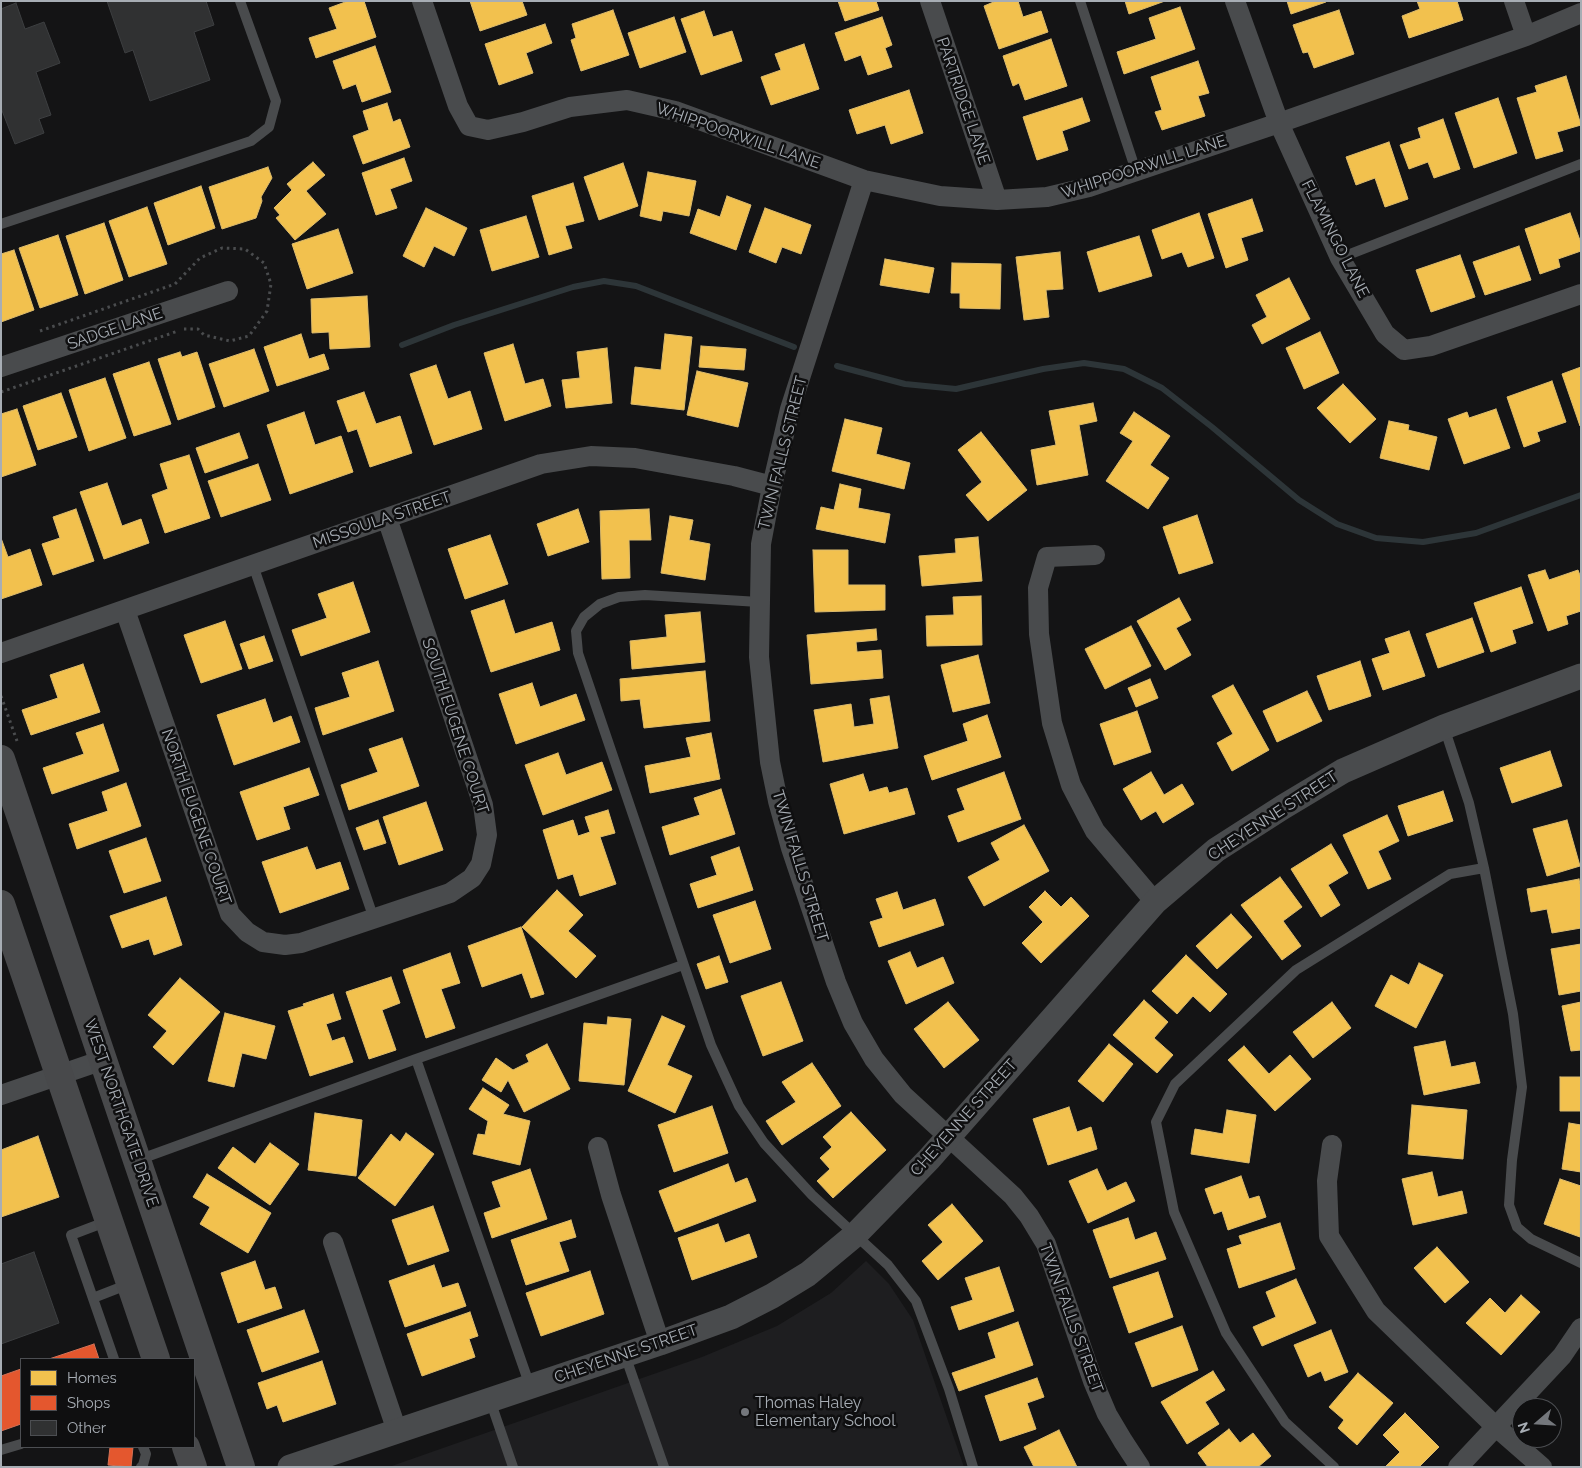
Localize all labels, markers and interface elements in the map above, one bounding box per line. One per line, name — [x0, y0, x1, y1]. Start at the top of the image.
street label: PARTRIDGE LANE — [932, 35, 994, 167]
street label: WHIPPOORWILL LANE — [653, 99, 823, 173]
street label: WHIPPOORWILL LANE — [1059, 131, 1229, 203]
street label: FLAMINGO LANE — [1297, 177, 1373, 301]
street label: SADGE LANE — [65, 304, 165, 354]
street label: TWIN FALLS STREET — [755, 374, 811, 532]
street label: MISSOULA STREET — [310, 487, 454, 553]
street label: SOUTH EUGENE COURT — [417, 636, 493, 816]
street label: NORTH EUGENE COURT — [157, 727, 235, 907]
street label: CHEYENNE STREET — [1205, 767, 1341, 865]
street label: TWIN FALLS STREET — [768, 788, 832, 944]
street label: WEST NORTHGATE DRIVE — [80, 1017, 162, 1209]
street label: CHEYENNE STREET — [907, 1056, 1021, 1180]
street label: TWIN FALLS STREET — [1035, 1241, 1107, 1395]
street label: CHEYENNE STREET — [552, 1320, 700, 1388]
legend — [20, 1358, 195, 1448]
text: Homes — [67, 1369, 117, 1387]
place label: Thomas Haley Elementary School — [755, 1393, 895, 1431]
text: Shops — [67, 1394, 110, 1412]
north arrow — [1512, 1398, 1562, 1448]
marker: Thomas Haley Elementary School — [739, 1406, 751, 1418]
text: Other — [67, 1419, 106, 1437]
text: N — [1514, 1420, 1533, 1435]

